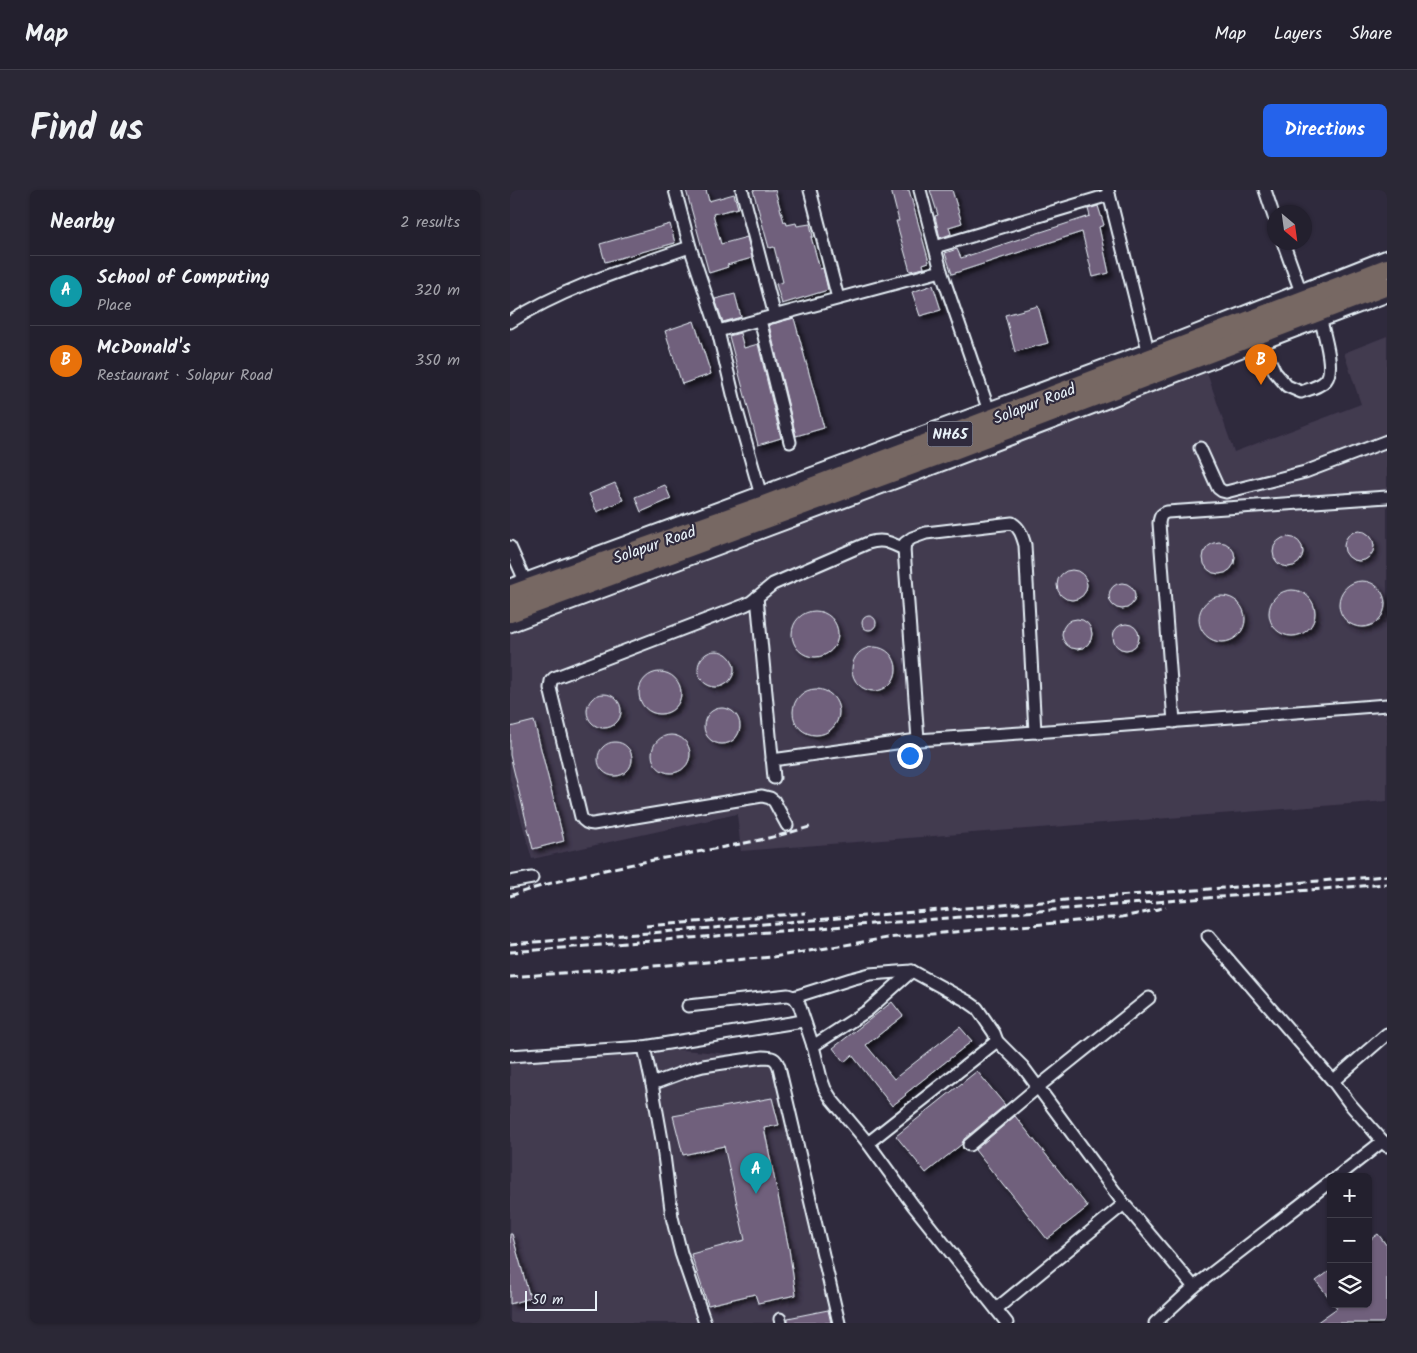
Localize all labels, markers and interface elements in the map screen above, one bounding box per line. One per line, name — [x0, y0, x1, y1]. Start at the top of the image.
text: Map — [25, 15, 68, 54]
text: Map — [1215, 20, 1246, 49]
text: Layers — [1274, 20, 1322, 49]
text: Share — [1350, 20, 1392, 49]
text: Find us — [30, 102, 143, 158]
button: Directions — [1263, 104, 1387, 157]
north arrow — [1267, 205, 1312, 250]
text: Nearby — [50, 206, 115, 239]
text: 2 results — [400, 210, 460, 235]
text: School of Computing — [97, 263, 270, 293]
text: A — [61, 278, 71, 303]
text: 320 m — [414, 278, 460, 303]
text: Place — [97, 293, 131, 318]
text: McDonald's — [97, 333, 191, 363]
pin: B — [1245, 344, 1277, 385]
text: B — [61, 348, 71, 373]
text: 350 m — [415, 348, 460, 373]
text: Restaurant · Solapur Road — [97, 363, 272, 388]
street label: Solapur Road — [990, 377, 1080, 432]
road number: NH65 — [928, 422, 972, 446]
street label: Solapur Road — [610, 519, 700, 571]
your location — [897, 743, 923, 769]
pin: A — [740, 1153, 772, 1194]
map controls — [1327, 1173, 1372, 1308]
button: + — [1327, 1173, 1372, 1218]
button: − — [1327, 1218, 1372, 1263]
button: layers — [1327, 1263, 1372, 1308]
scale bar — [525, 1288, 598, 1311]
text: 50 m — [532, 1289, 563, 1311]

